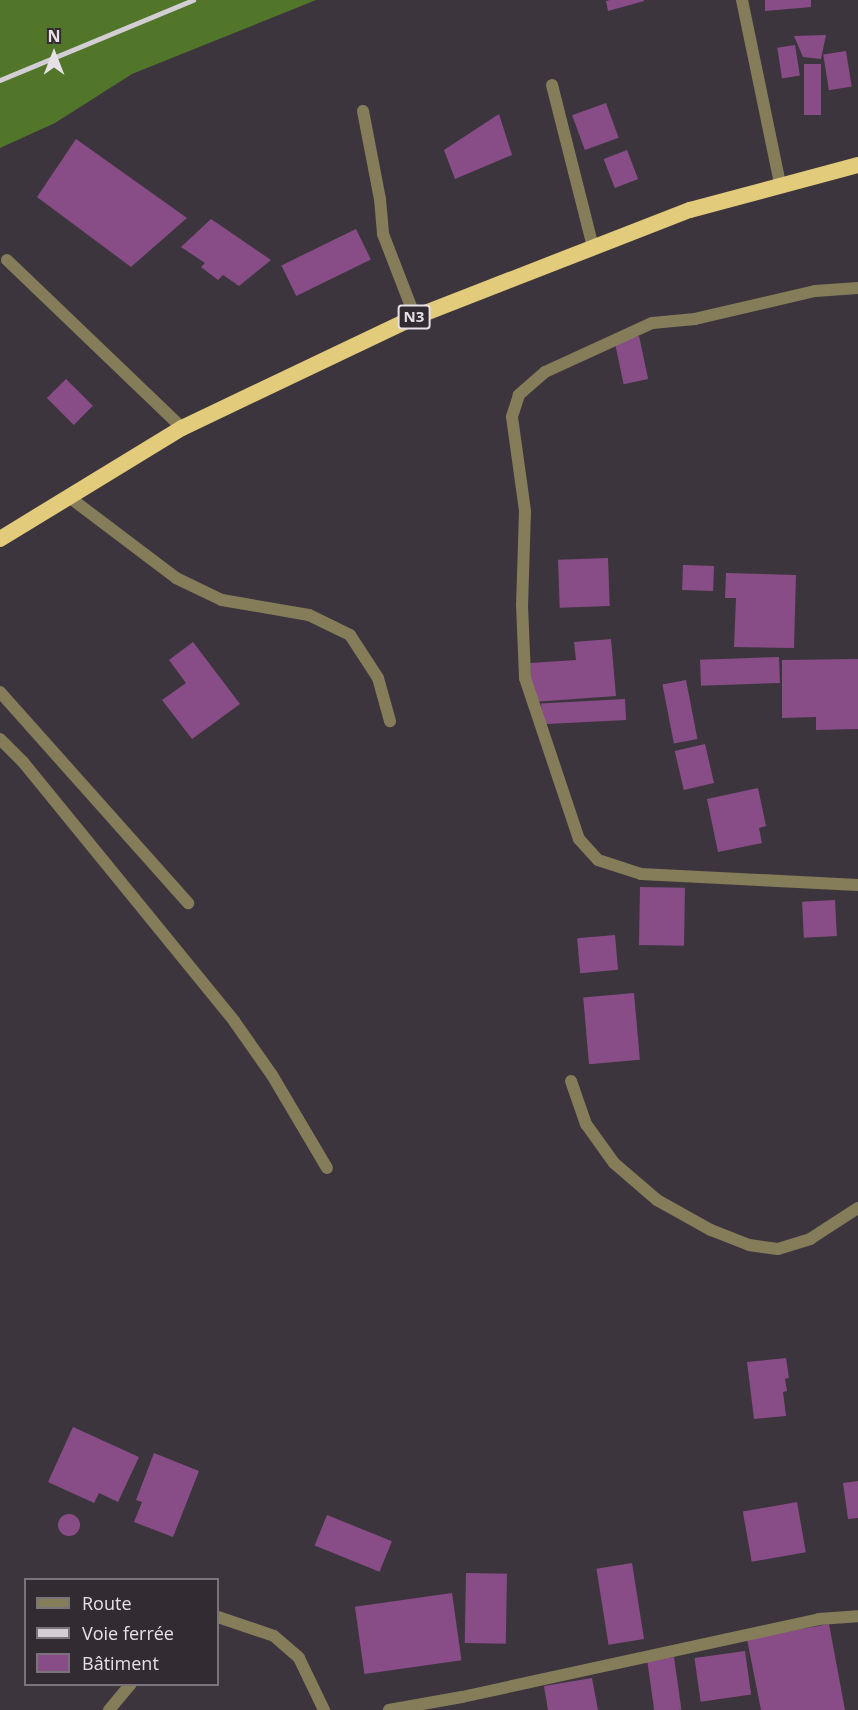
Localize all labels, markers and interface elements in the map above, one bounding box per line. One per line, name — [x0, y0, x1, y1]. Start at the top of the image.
north arrow — [24, 24, 84, 84]
text: N — [47, 25, 61, 47]
road number: N3 — [398, 305, 430, 329]
legend — [24, 1578, 219, 1686]
text: Route — [82, 1591, 132, 1615]
text: Voie ferrée — [82, 1621, 174, 1645]
text: Bâtiment — [82, 1651, 159, 1675]

